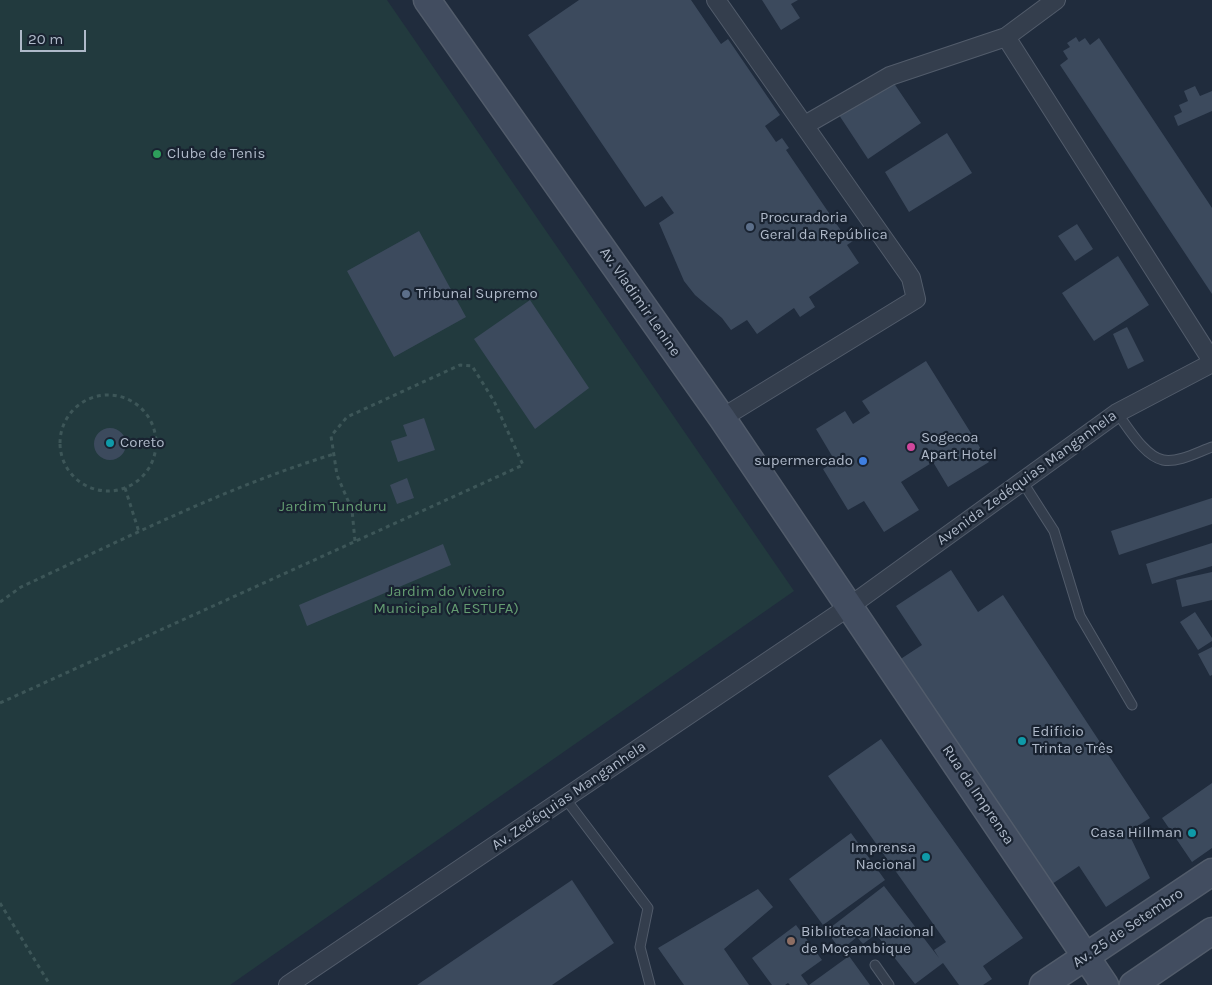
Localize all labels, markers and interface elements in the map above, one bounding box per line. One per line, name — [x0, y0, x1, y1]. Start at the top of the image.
scale bar — [22, 20, 89, 52]
text: 20 m — [28, 30, 63, 48]
place label: Clube de Tenis — [167, 145, 265, 163]
marker: Clube de Tenis — [151, 148, 163, 160]
place label: Procuradoria Geral da República — [760, 209, 888, 244]
marker: Procuradoria Geral da República — [744, 221, 756, 233]
street label: Av. Vladimir Lenine — [596, 244, 684, 360]
place label: Tribunal Supremo — [416, 285, 538, 303]
marker: Tribunal Supremo — [400, 288, 412, 300]
street label: Avenida Zedéquias Manganhela — [934, 407, 1120, 549]
place label: Sogecoa Apart Hotel — [921, 429, 997, 464]
place label: Coreto — [120, 434, 164, 452]
marker: Coreto — [104, 437, 116, 449]
marker: Sogecoa Apart Hotel — [905, 441, 917, 453]
place label: supermercado — [754, 452, 853, 470]
marker: supermercado — [857, 455, 869, 467]
park label: Jardim Tunduru — [279, 498, 387, 516]
park label: Jardim do Viveiro Municipal (A ESTUFA) — [373, 583, 519, 618]
place label: Edificio Trinta e Três — [1032, 723, 1114, 758]
marker: Edificio Trinta e Três — [1016, 735, 1028, 747]
street label: Av. Zedéquias Manganhela — [488, 738, 650, 854]
street label: Rua da Imprensa — [938, 742, 1018, 848]
place label: Casa Hillman — [1091, 824, 1182, 842]
marker: Casa Hillman — [1186, 827, 1198, 839]
place label: Imprensa Nacional — [851, 839, 916, 874]
marker: Imprensa Nacional — [920, 851, 932, 863]
street label: Av. 25 de Setembro — [1069, 884, 1187, 972]
place label: Biblioteca Nacional de Moçambique — [801, 923, 934, 958]
marker: Biblioteca Nacional de Moçambique — [785, 935, 797, 947]

